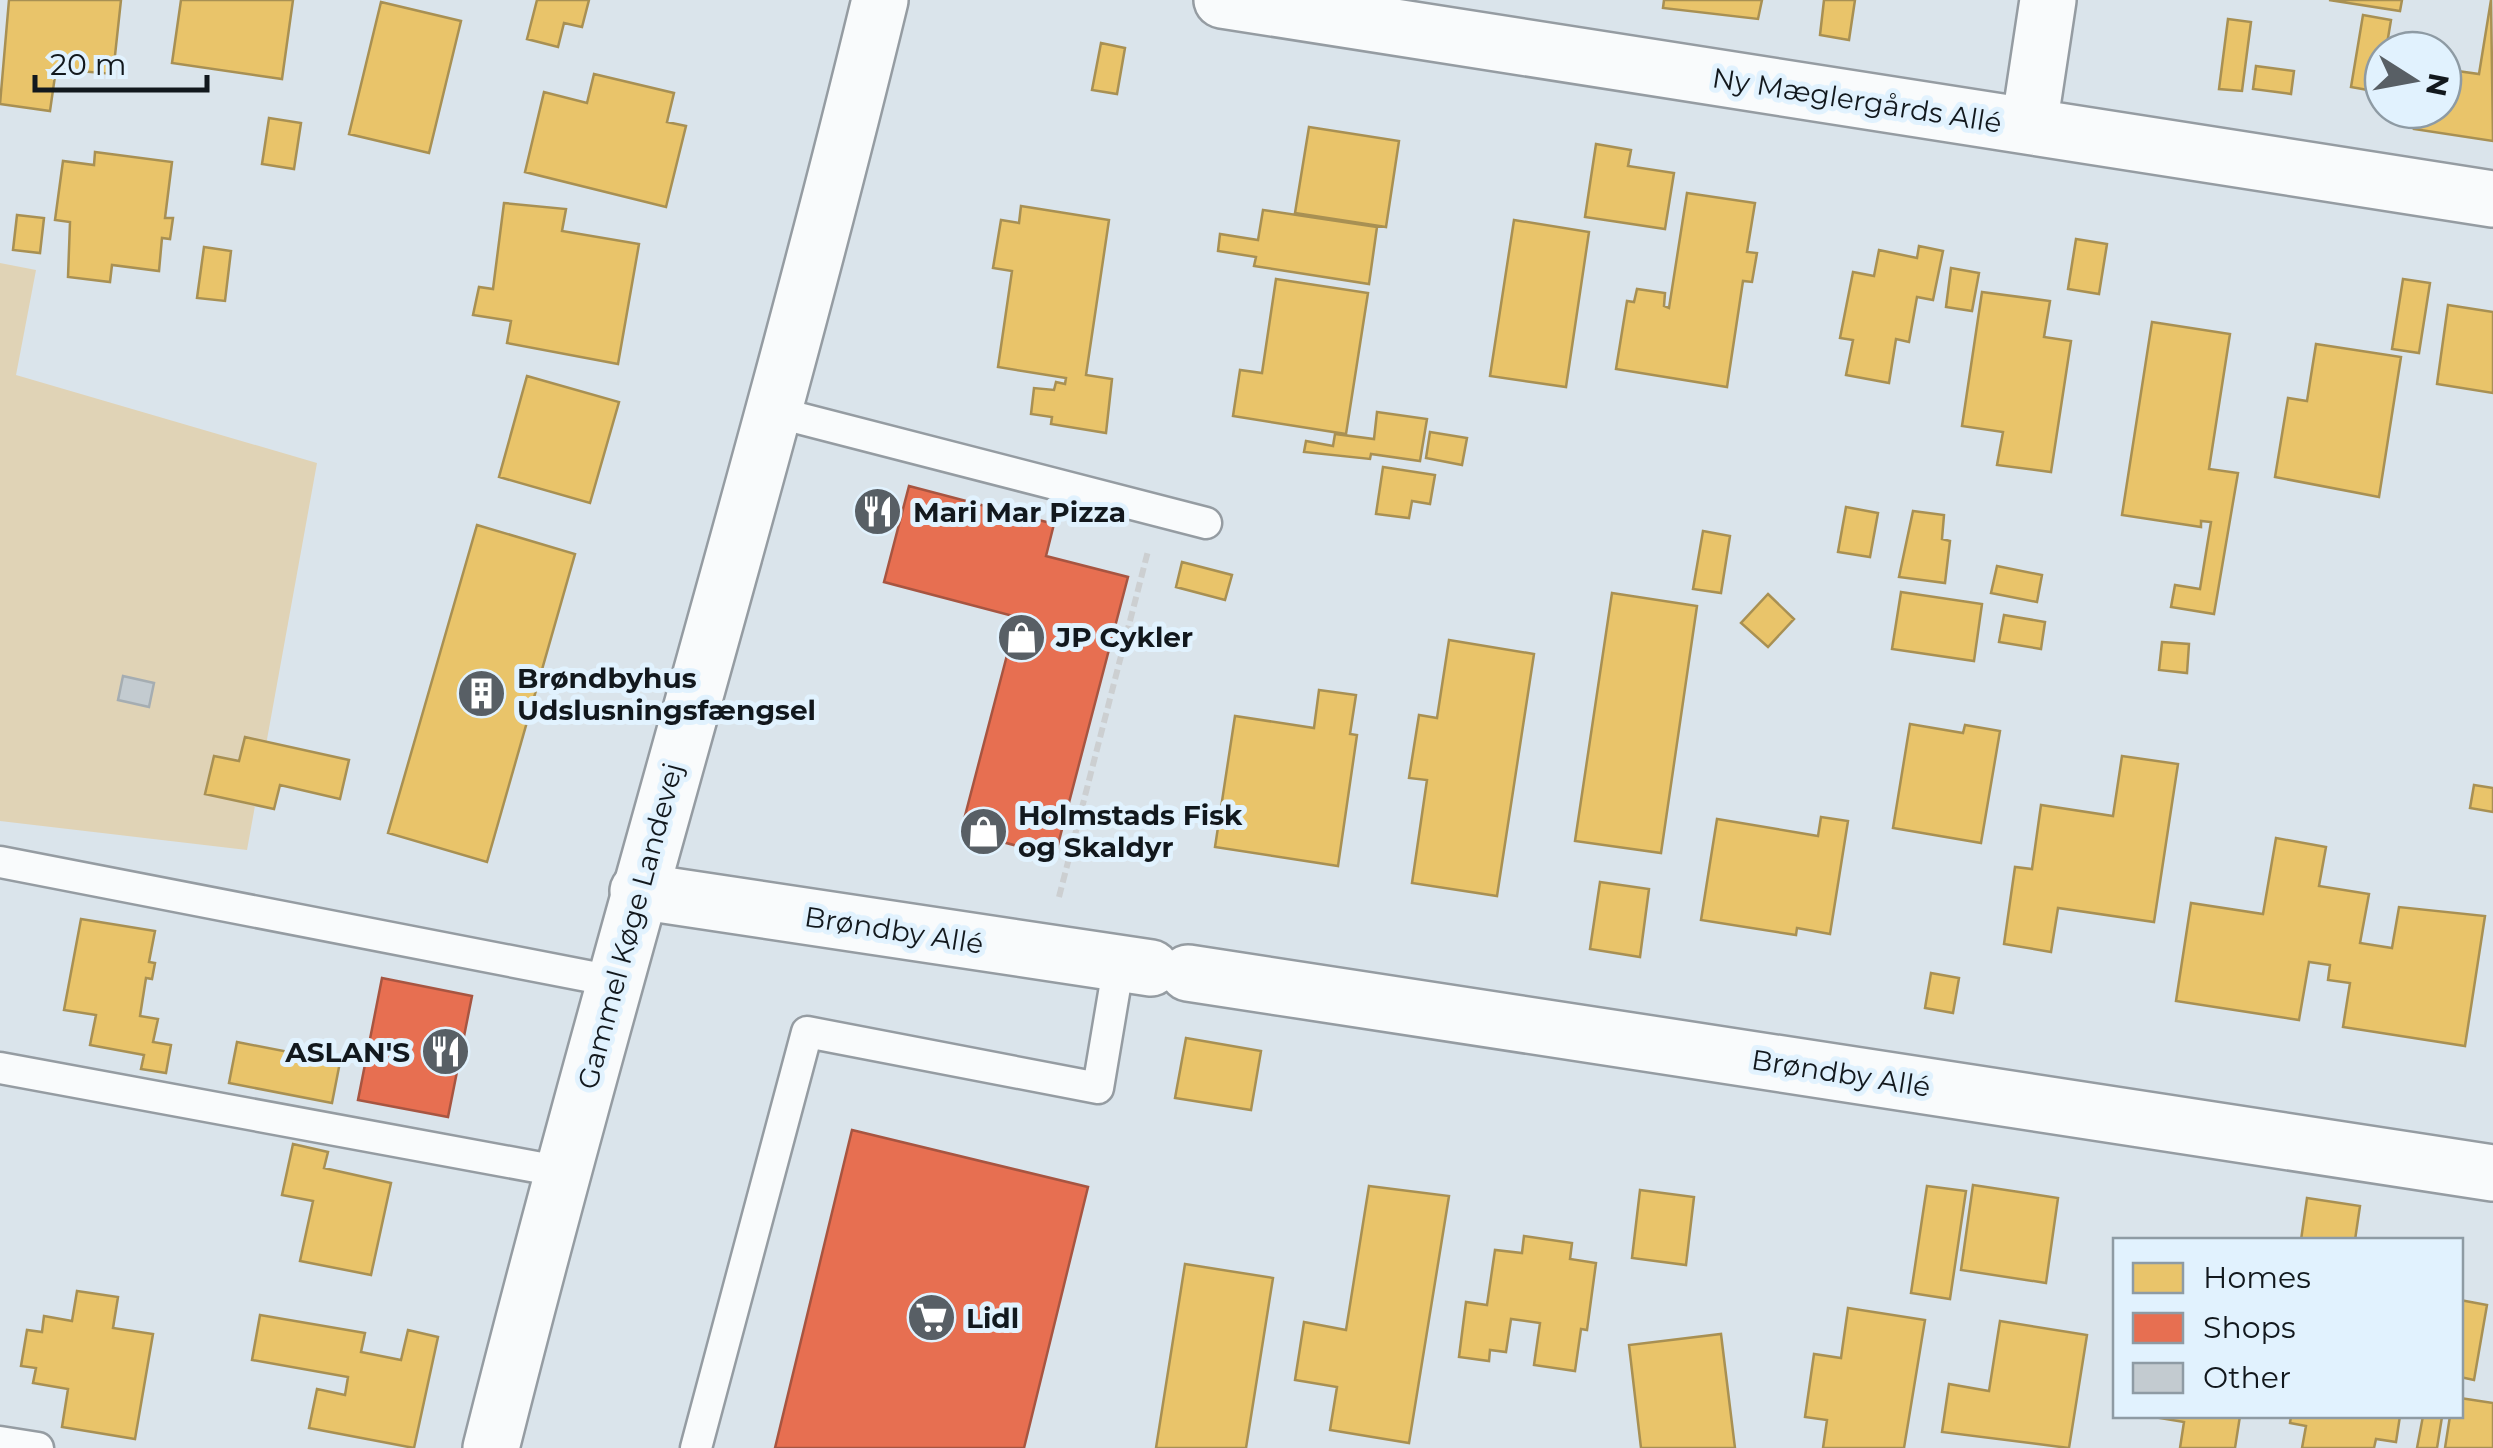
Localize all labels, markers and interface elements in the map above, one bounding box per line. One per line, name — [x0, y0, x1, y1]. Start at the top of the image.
scale bar — [35, 30, 208, 92]
north arrow — [2363, 30, 2463, 130]
text: 20 m — [50, 46, 127, 83]
street label: Ny Mæglergårds Allé — [1710, 60, 2004, 140]
text: N — [2419, 70, 2456, 99]
restaurant icon: Mari Mar Pizza — [852, 486, 904, 538]
place label: Mari Mar Pizza — [913, 495, 1126, 529]
shop icon: JP Cykler — [995, 611, 1047, 663]
place label: JP Cykler — [1055, 620, 1193, 654]
place label: Brøndbyhus Udslusningsfængsel — [517, 661, 816, 727]
building icon: Brøndbyhus Udslusningsfængsel — [456, 668, 508, 720]
street label: Gammel Køge Landevej — [570, 759, 690, 1093]
place label: Holmstads Fisk og Skaldyr — [1018, 798, 1243, 864]
shop icon: Holmstads Fisk og Skaldyr — [957, 805, 1009, 857]
street label: Brøndby Allé — [802, 899, 986, 961]
restaurant icon: ASLAN'S — [419, 1026, 471, 1078]
place label: ASLAN'S — [284, 1035, 410, 1069]
street label: Brøndby Allé — [1749, 1042, 1933, 1104]
legend — [2113, 1238, 2463, 1418]
text: Homes — [2203, 1259, 2311, 1296]
supermarket icon: Lidl — [905, 1292, 957, 1344]
place label: Lidl — [966, 1301, 1019, 1335]
text: Shops — [2203, 1309, 2296, 1346]
text: Other — [2203, 1359, 2291, 1396]

